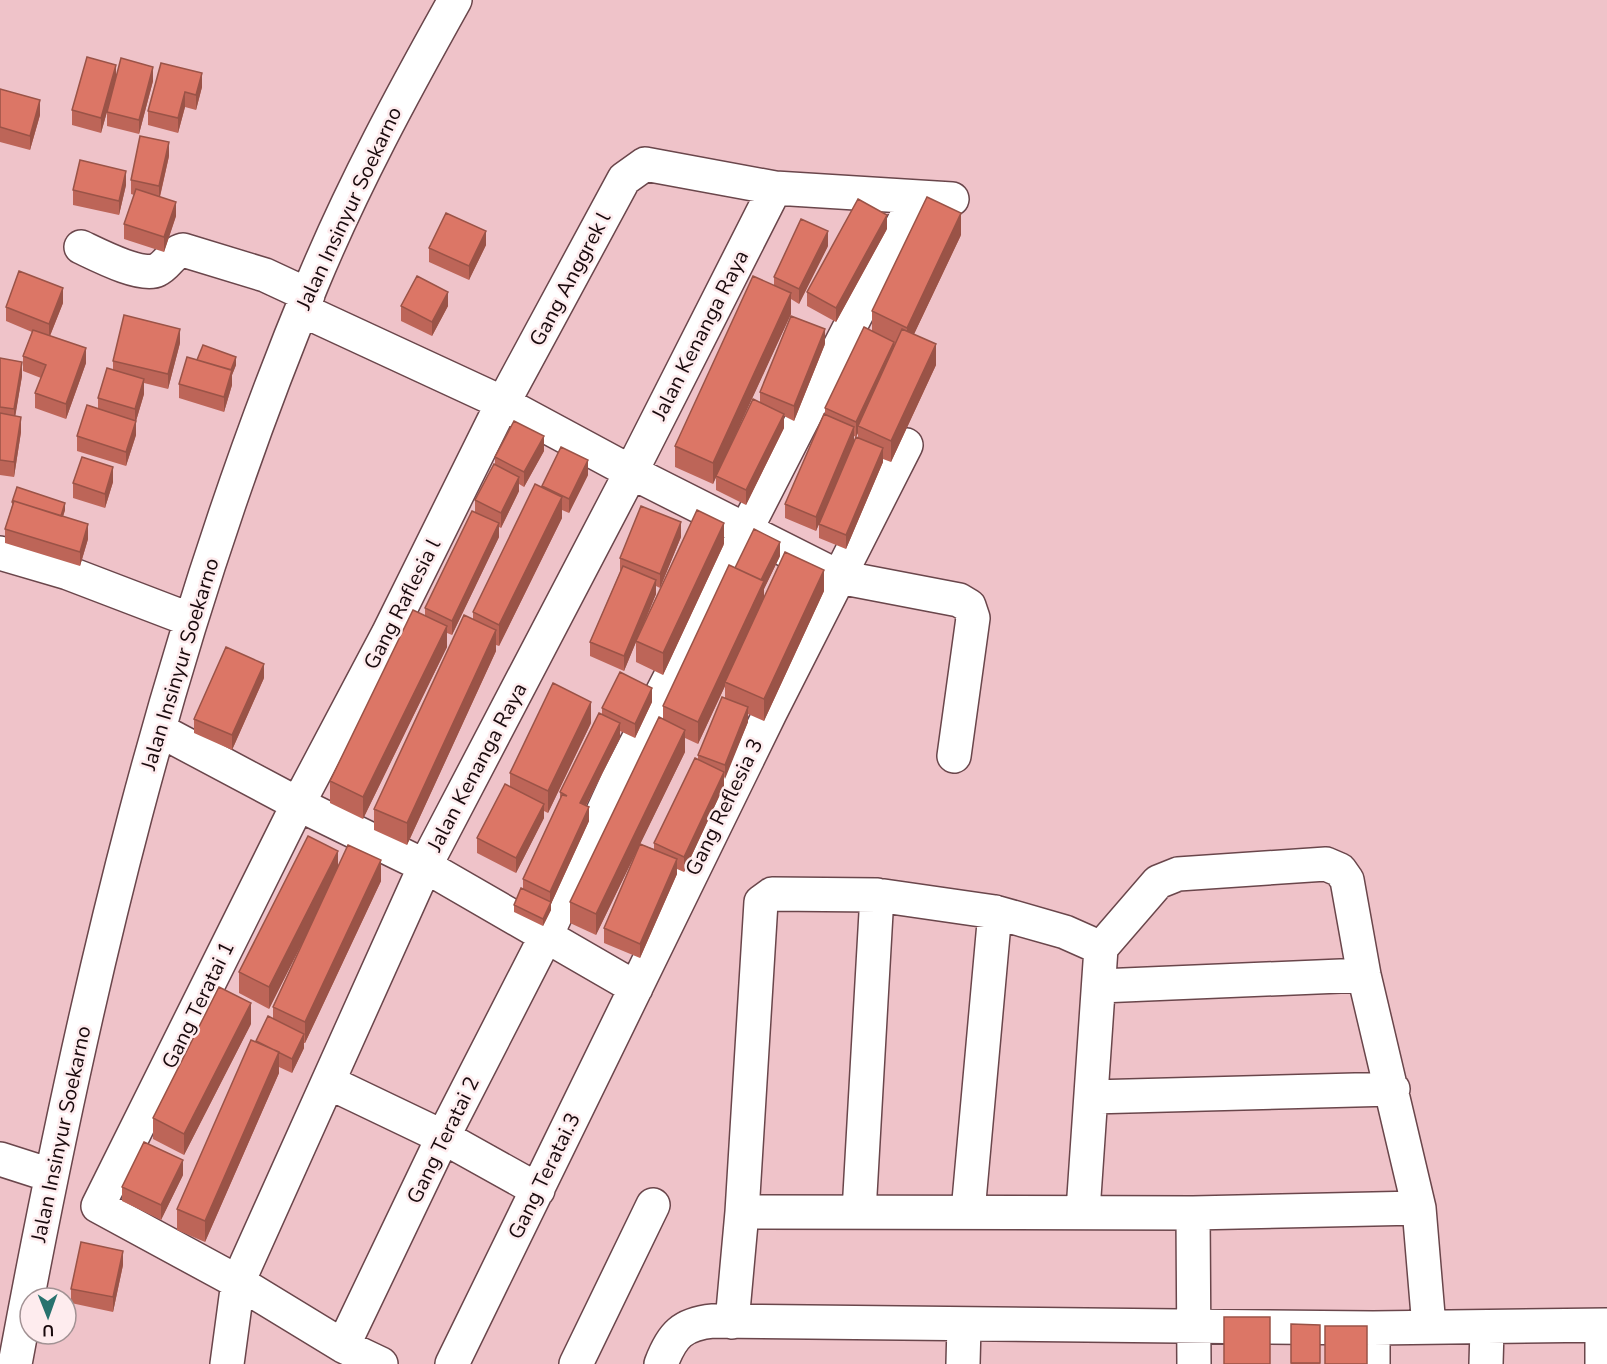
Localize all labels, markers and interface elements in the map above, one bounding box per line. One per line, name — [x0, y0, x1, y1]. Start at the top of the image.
street label: Jalan Insinyur Soekarno — [289, 102, 408, 315]
street label: Gang Anggrek l — [523, 206, 618, 351]
street label: Jalan Kenanga Raya — [645, 245, 755, 426]
street label: Gang Raflesia l — [357, 533, 447, 674]
street label: Jalan Insinyur Soekarno — [134, 554, 226, 775]
street label: Jalan Kenanga Raya — [420, 678, 533, 857]
street label: Gang Reflesia 3 — [679, 734, 769, 880]
street label: Gang Teratai 1 — [155, 937, 241, 1073]
street label: Jalan Insinyur Soekarno — [24, 1023, 98, 1246]
street label: Gang Teratai 2 — [400, 1072, 486, 1208]
street label: Gang Teratai.3 — [501, 1108, 587, 1244]
north arrow — [18, 1286, 78, 1346]
text: U — [42, 1319, 54, 1341]

